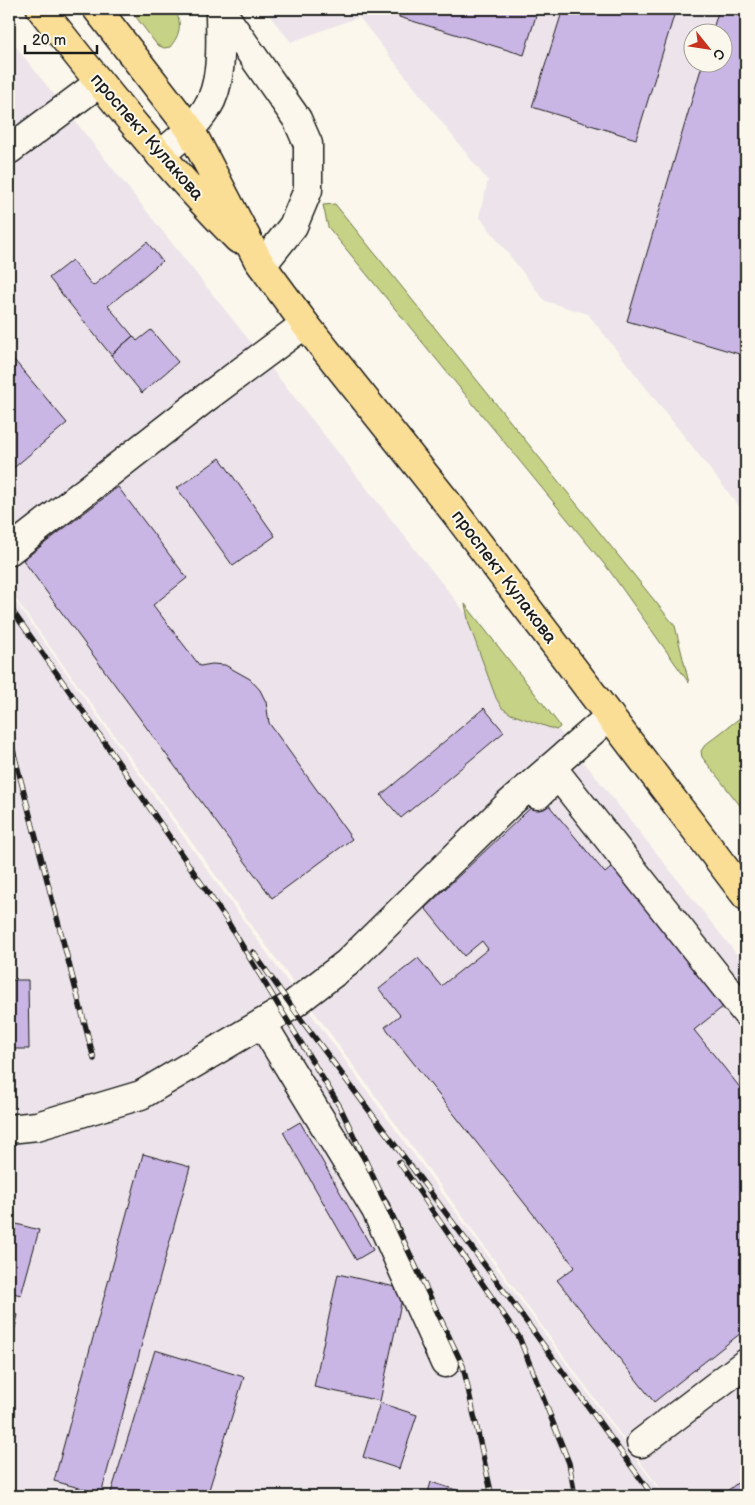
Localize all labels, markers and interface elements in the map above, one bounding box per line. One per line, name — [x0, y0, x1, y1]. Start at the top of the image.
scale bar — [25, 22, 98, 54]
north arrow — [682, 22, 732, 72]
text: 20 m — [32, 31, 66, 50]
text: С — [709, 46, 729, 63]
street label: проспект Кулакова — [86, 69, 208, 205]
street label: проспект Кулакова — [447, 506, 561, 648]

